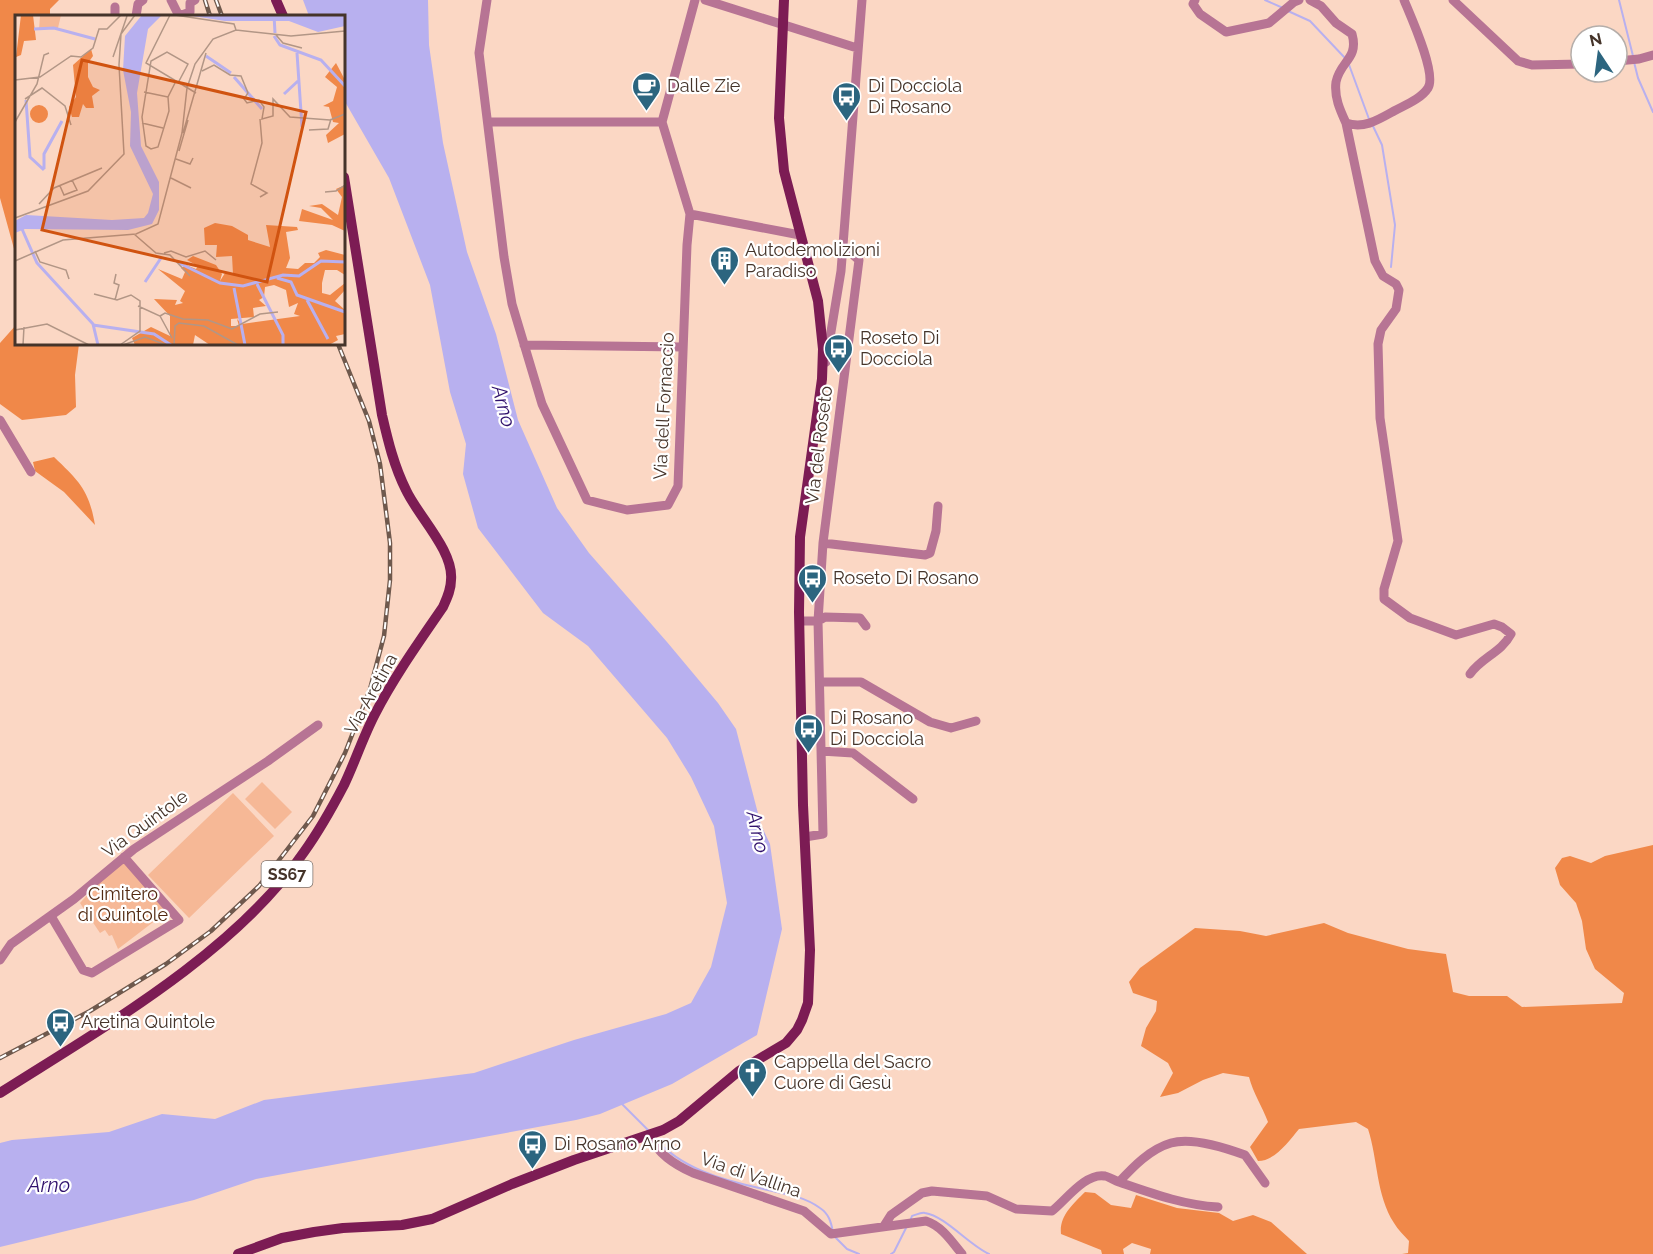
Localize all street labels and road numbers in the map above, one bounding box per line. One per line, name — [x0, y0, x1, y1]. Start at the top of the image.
street label: Via dell Fornaccio — [649, 331, 678, 480]
street label: Via del Roseto — [801, 384, 836, 505]
street label: Via Aretina — [340, 650, 401, 738]
street label: Via Quintole — [98, 785, 192, 862]
road number: SS67 — [262, 861, 312, 887]
street label: Via di Vallina — [698, 1148, 804, 1202]

